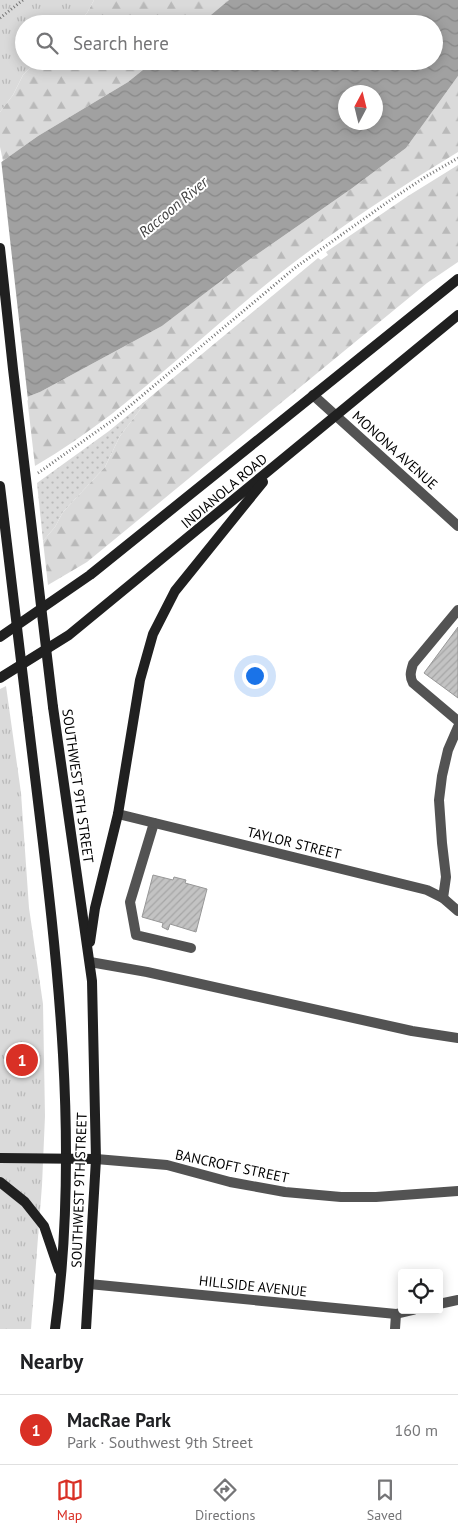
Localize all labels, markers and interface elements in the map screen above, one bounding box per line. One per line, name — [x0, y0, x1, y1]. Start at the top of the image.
search box — [15, 15, 443, 70]
icon: search — [33, 29, 61, 57]
text: Search here — [73, 31, 169, 55]
north arrow — [338, 85, 383, 130]
water label: Raccoon River — [135, 172, 212, 241]
street label: MONONA AVENUE — [348, 407, 442, 493]
street label: INDIANOLA ROAD — [177, 450, 271, 532]
your location — [242, 663, 268, 689]
street label: SOUTHWEST 9TH STREET — [58, 708, 98, 865]
street label: TAYLOR STREET — [245, 823, 343, 863]
pin: 1 — [6, 1041, 38, 1079]
street label: SOUTHWEST 9TH STREET — [67, 1112, 91, 1268]
street label: BANCROFT STREET — [174, 1145, 291, 1187]
map controls — [398, 1269, 443, 1314]
button: locate — [398, 1269, 443, 1314]
street label: HILLSIDE AVENUE — [198, 1271, 308, 1301]
text: Nearby — [20, 1348, 83, 1375]
text: MacRae Park — [67, 1408, 171, 1432]
text: 1 — [31, 1420, 41, 1440]
text: 160 m — [395, 1420, 438, 1440]
text: Park · Southwest 9th Street — [67, 1432, 253, 1452]
tab: Map — [56, 1476, 84, 1524]
tab: Directions — [195, 1476, 255, 1524]
tab: Saved — [367, 1476, 402, 1524]

